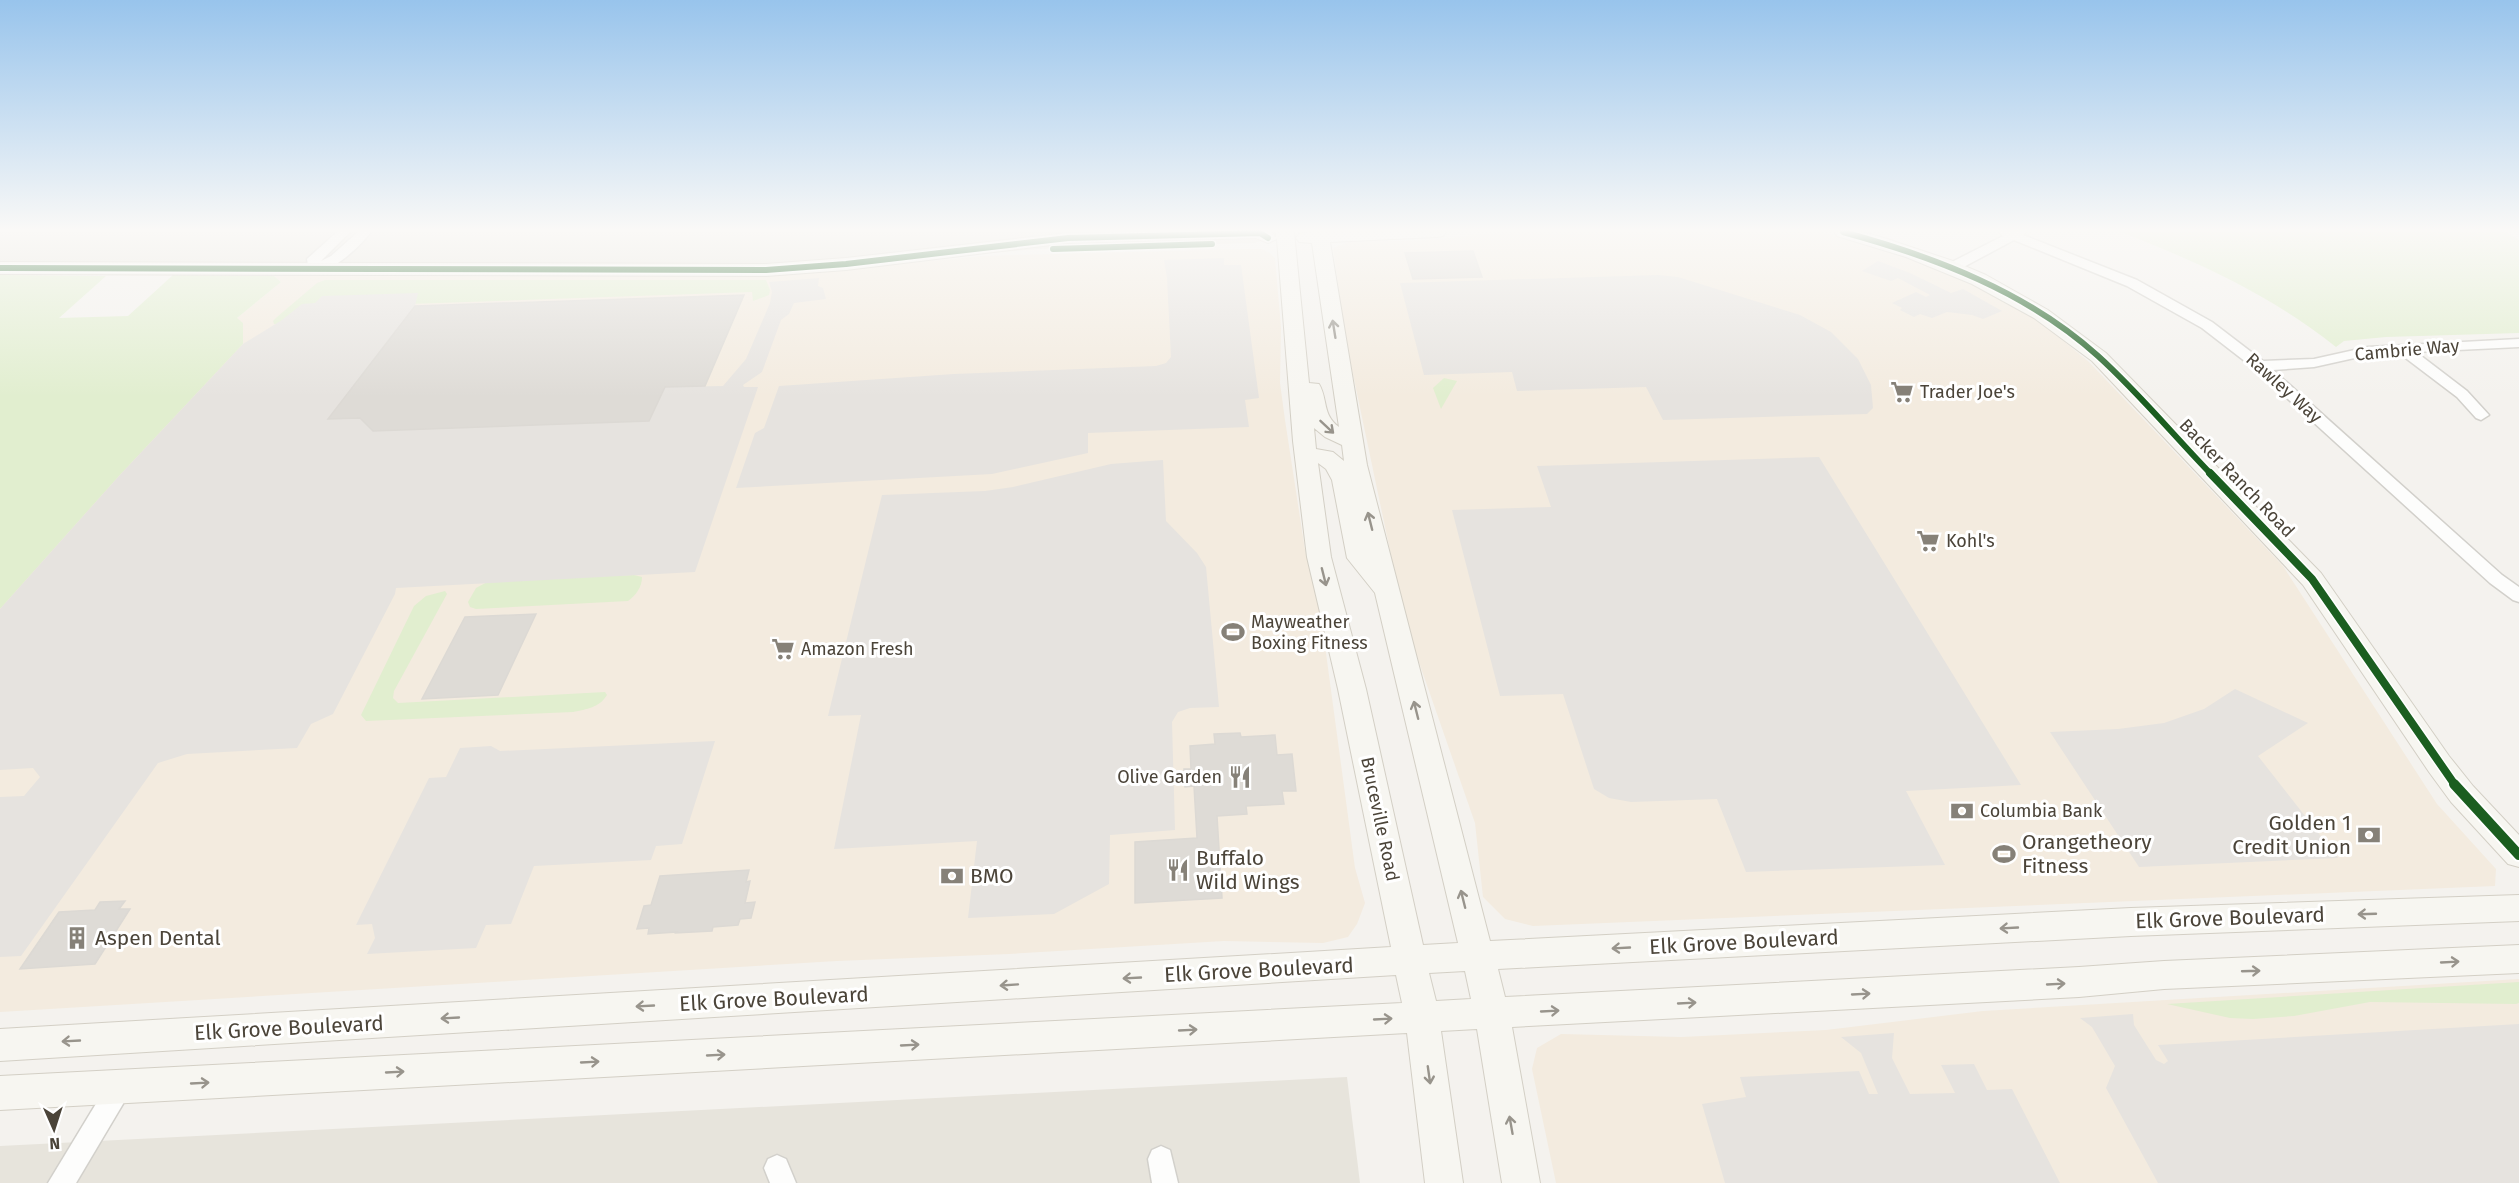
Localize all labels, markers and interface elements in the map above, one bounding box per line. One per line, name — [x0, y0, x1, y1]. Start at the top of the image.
one-way arrow — [1329, 320, 1340, 339]
street label: Cambrie Way — [2354, 334, 2460, 366]
street label: Rawley Way — [2241, 348, 2327, 428]
supermarket icon: Trader Joe's — [1889, 379, 1915, 405]
place label: Trader Joe's — [1920, 381, 2015, 403]
street label: Backer Ranch Road — [2175, 414, 2299, 542]
one-way arrow — [1319, 420, 1334, 434]
one-way arrow — [1363, 511, 1375, 530]
supermarket icon: Kohl's — [1915, 528, 1941, 554]
place label: Kohl's — [1946, 530, 1995, 552]
one-way arrow — [1319, 567, 1331, 586]
place label: Mayweather Boxing Fitness — [1251, 611, 1368, 654]
sports icon: Mayweather Boxing Fitness — [1220, 619, 1246, 645]
supermarket icon: Amazon Fresh — [770, 636, 796, 662]
place label: Amazon Fresh — [801, 638, 913, 660]
one-way arrow — [1410, 701, 1422, 720]
street label: Bruceville Road — [1356, 755, 1404, 883]
restaurant icon: Olive Garden — [1227, 764, 1253, 790]
place label: Olive Garden — [1117, 766, 1222, 788]
bank icon: Columbia Bank — [1949, 798, 1975, 824]
place label: Columbia Bank — [1980, 800, 2103, 822]
place label: Golden 1 Credit Union — [2232, 810, 2351, 860]
bank icon: Golden 1 Credit Union — [2356, 822, 2382, 848]
place label: Orangetheory Fitness — [2022, 829, 2152, 879]
sports icon: Orangetheory Fitness — [1991, 841, 2017, 867]
place label: Buffalo Wild Wings — [1196, 845, 1300, 895]
restaurant icon: Buffalo Wild Wings — [1165, 857, 1191, 883]
bank icon: BMO — [939, 863, 965, 889]
place label: BMO — [970, 863, 1013, 889]
one-way arrow — [1456, 890, 1468, 909]
street label: Elk Grove Boulevard — [2135, 902, 2325, 934]
one-way arrow — [2358, 908, 2378, 919]
one-way arrow — [2000, 922, 2020, 933]
street label: Elk Grove Boulevard — [1649, 924, 1839, 960]
building icon: Aspen Dental — [64, 925, 90, 951]
place label: Aspen Dental — [95, 925, 221, 951]
one-way arrow — [1611, 943, 1631, 954]
street label: Elk Grove Boulevard — [1164, 952, 1354, 988]
one-way arrow — [2439, 957, 2459, 968]
one-way arrow — [2240, 965, 2260, 976]
one-way arrow — [1123, 972, 1143, 983]
one-way arrow — [2046, 978, 2066, 989]
one-way arrow — [1000, 980, 1020, 991]
street label: Elk Grove Boulevard — [679, 981, 869, 1017]
one-way arrow — [1851, 988, 1871, 999]
one-way arrow — [1676, 998, 1696, 1009]
one-way arrow — [635, 1001, 655, 1012]
one-way arrow — [1540, 1005, 1560, 1016]
street label: Elk Grove Boulevard — [194, 1010, 384, 1046]
one-way arrow — [441, 1013, 461, 1024]
one-way arrow — [1372, 1014, 1392, 1025]
one-way arrow — [1177, 1024, 1197, 1035]
one-way arrow — [61, 1035, 81, 1046]
one-way arrow — [900, 1039, 920, 1050]
one-way arrow — [705, 1050, 725, 1061]
one-way arrow — [579, 1056, 599, 1067]
one-way arrow — [1424, 1065, 1435, 1085]
one-way arrow — [384, 1067, 404, 1078]
one-way arrow — [190, 1077, 210, 1088]
north arrow — [24, 1099, 84, 1159]
one-way arrow — [1505, 1116, 1516, 1136]
text: N — [49, 1134, 61, 1153]

